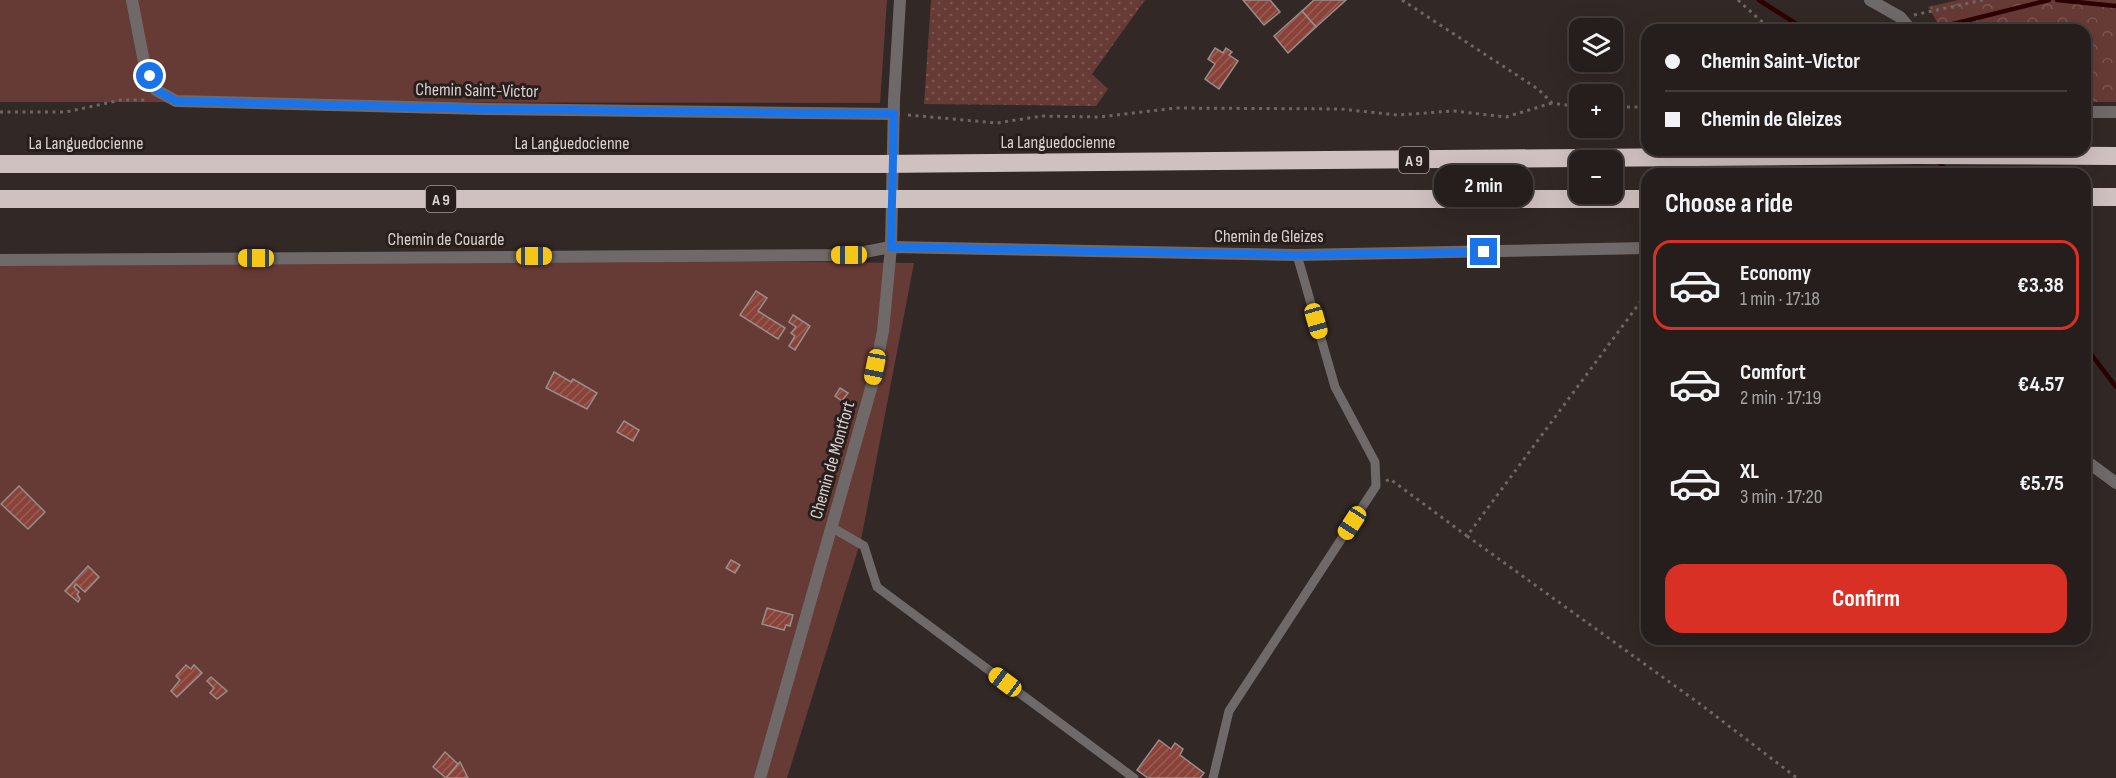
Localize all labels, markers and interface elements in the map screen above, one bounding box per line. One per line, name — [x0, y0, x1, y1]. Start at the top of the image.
map controls — [1569, 18, 1623, 204]
button: layers — [1569, 18, 1623, 72]
text: Chemin Saint-Victor — [1701, 48, 1860, 75]
route start — [136, 62, 163, 89]
street label: Chemin Saint-Victor — [415, 79, 539, 102]
button: + — [1569, 84, 1623, 138]
text: Chemin de Gleizes — [1701, 106, 1842, 133]
street label: La Languedocienne — [1000, 132, 1116, 153]
street label: La Languedocienne — [28, 133, 144, 154]
street label: La Languedocienne — [514, 133, 630, 154]
road number: A 9 — [1399, 147, 1429, 173]
button: − — [1569, 150, 1623, 204]
callout: 2 min — [1434, 165, 1534, 207]
text: 2 min — [1464, 174, 1503, 198]
road number: A 9 — [426, 186, 456, 212]
text: Choose a ride — [1665, 188, 1793, 220]
street label: Chemin de Gleizes — [1214, 226, 1324, 247]
street label: Chemin de Couarde — [388, 229, 504, 250]
route end — [1470, 238, 1497, 265]
car — [831, 246, 867, 264]
car — [516, 247, 552, 265]
car — [238, 249, 274, 267]
icon: car — [1668, 258, 1722, 312]
text: Economy — [1740, 260, 1811, 287]
text: €3.38 — [2017, 272, 2064, 299]
text: 1 min · 17:18 — [1740, 287, 1820, 311]
car — [1302, 301, 1330, 341]
car — [863, 348, 887, 386]
icon: car — [1668, 357, 1722, 411]
text: Comfort — [1740, 359, 1806, 386]
text: €4.57 — [2018, 371, 2064, 398]
text: 2 min · 17:19 — [1740, 386, 1821, 410]
street label: Chemin de Montfort — [806, 398, 859, 521]
icon: car — [1668, 456, 1722, 510]
text: XL — [1740, 458, 1759, 485]
text: €5.75 — [2019, 470, 2064, 497]
text: 3 min · 17:20 — [1740, 485, 1823, 509]
car — [1335, 503, 1369, 543]
button: Confirm — [1665, 564, 2067, 633]
car — [985, 664, 1025, 700]

